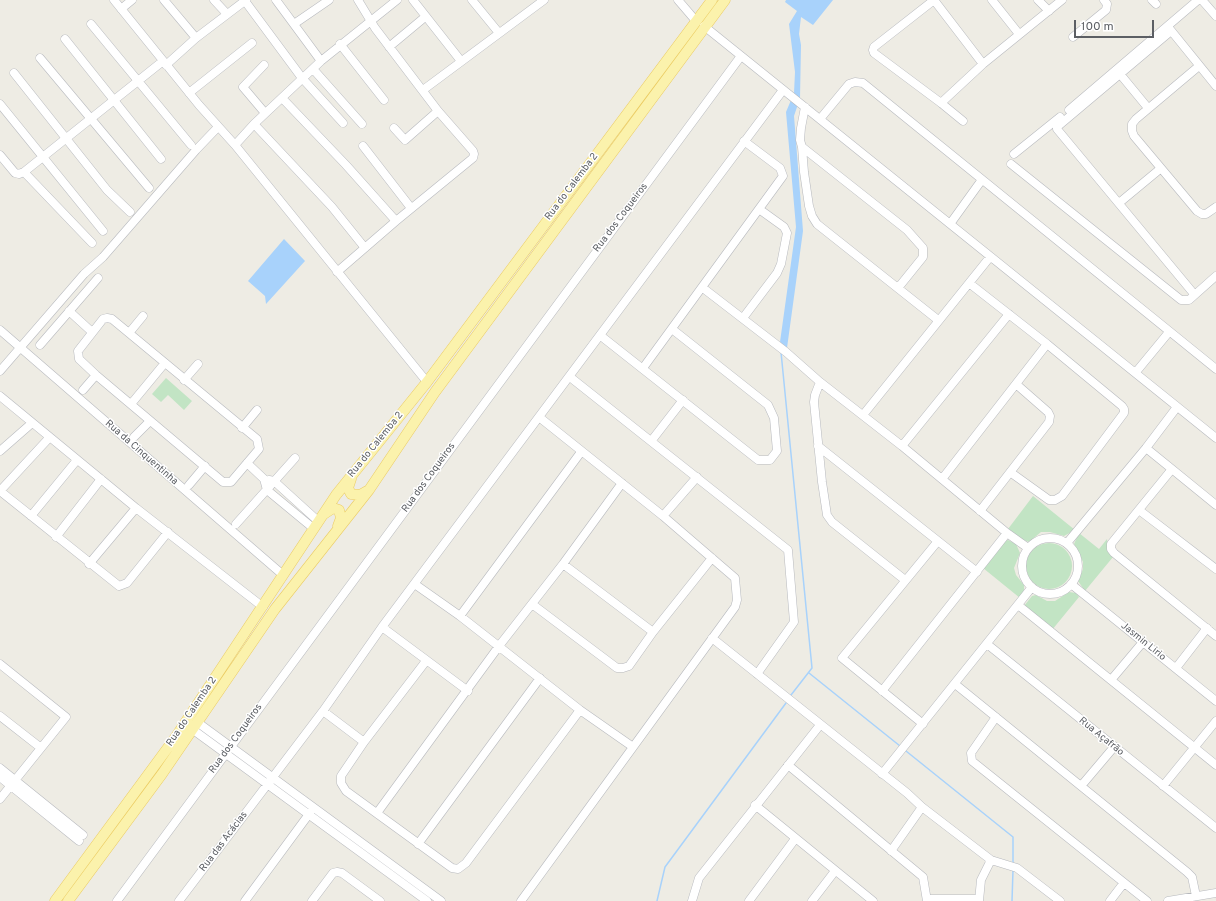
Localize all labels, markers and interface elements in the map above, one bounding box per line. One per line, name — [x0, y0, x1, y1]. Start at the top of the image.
scale bar — [1076, 12, 1156, 38]
text: 100 m — [1081, 19, 1114, 35]
street label: Rua do Calemba 2 — [543, 151, 601, 223]
street label: Rua dos Coqueiros — [591, 181, 651, 255]
street label: Rua do Calemba 2 — [346, 410, 406, 480]
street label: Rua da Cinquentinha — [102, 418, 180, 488]
street label: Rua dos Coqueiros — [400, 441, 458, 515]
street label: Jasmin Lirio — [1118, 620, 1168, 664]
street label: Rua do Calemba 2 — [164, 675, 220, 749]
street label: Rua dos Coqueiros — [207, 702, 265, 776]
street label: Rua Açafrão — [1076, 715, 1126, 759]
street label: Rua das Acácias — [197, 810, 251, 874]

